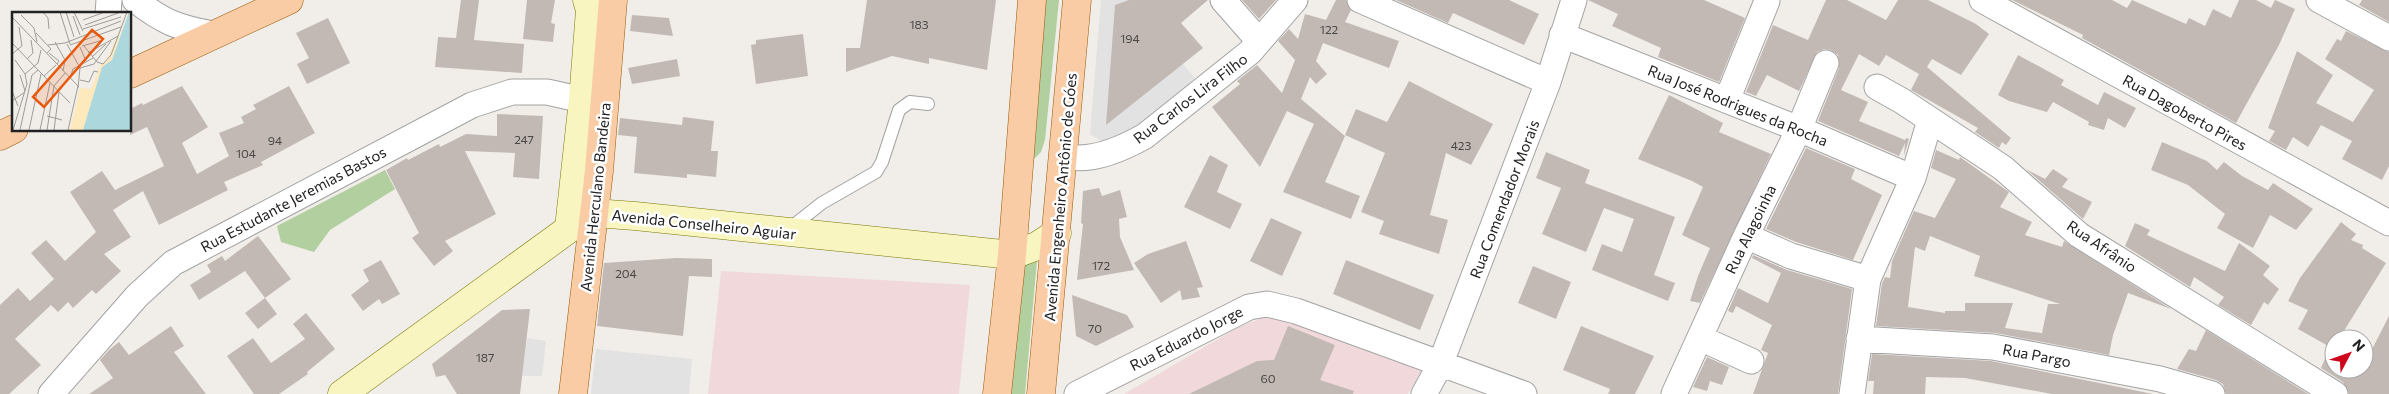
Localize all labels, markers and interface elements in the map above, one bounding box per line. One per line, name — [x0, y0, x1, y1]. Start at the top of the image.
inset map — [12, 12, 131, 131]
house number: 183 — [909, 17, 929, 31]
house number: 122 — [1320, 22, 1339, 36]
house number: 194 — [1120, 31, 1140, 45]
street label: Rua Carlos Lira Filho — [1129, 49, 1251, 147]
street label: Rua José Rodrigues da Rocha — [1645, 61, 1831, 149]
street label: Rua Dagoberto Pires — [2120, 70, 2250, 154]
street label: Avenida Engenheiro Antônio de Góes — [1040, 72, 1080, 322]
street label: Avenida Herculano Bandeira — [576, 102, 614, 292]
street label: Rua Comendador Morais — [1465, 117, 1543, 281]
house number: 247 — [514, 132, 534, 146]
house number: 94 — [268, 133, 282, 147]
house number: 423 — [1451, 138, 1471, 152]
street label: Rua Estudante Jeremias Bastos — [197, 142, 389, 256]
house number: 104 — [236, 146, 256, 160]
street label: Rua Alagoinha — [1721, 182, 1779, 276]
street label: Avenida Conselheiro Aguiar — [611, 205, 797, 243]
street label: Rua Afrânio — [2064, 216, 2140, 276]
house number: 172 — [1092, 258, 1110, 272]
house number: 204 — [615, 266, 637, 280]
street label: Rua Eduardo Jorge — [1127, 302, 1246, 374]
house number: 70 — [1088, 321, 1102, 335]
north arrow — [2324, 329, 2374, 379]
text: N — [2349, 336, 2369, 355]
street label: Rua Pargo — [2001, 340, 2073, 370]
house number: 187 — [476, 350, 494, 364]
house number: 60 — [1260, 371, 1276, 385]

